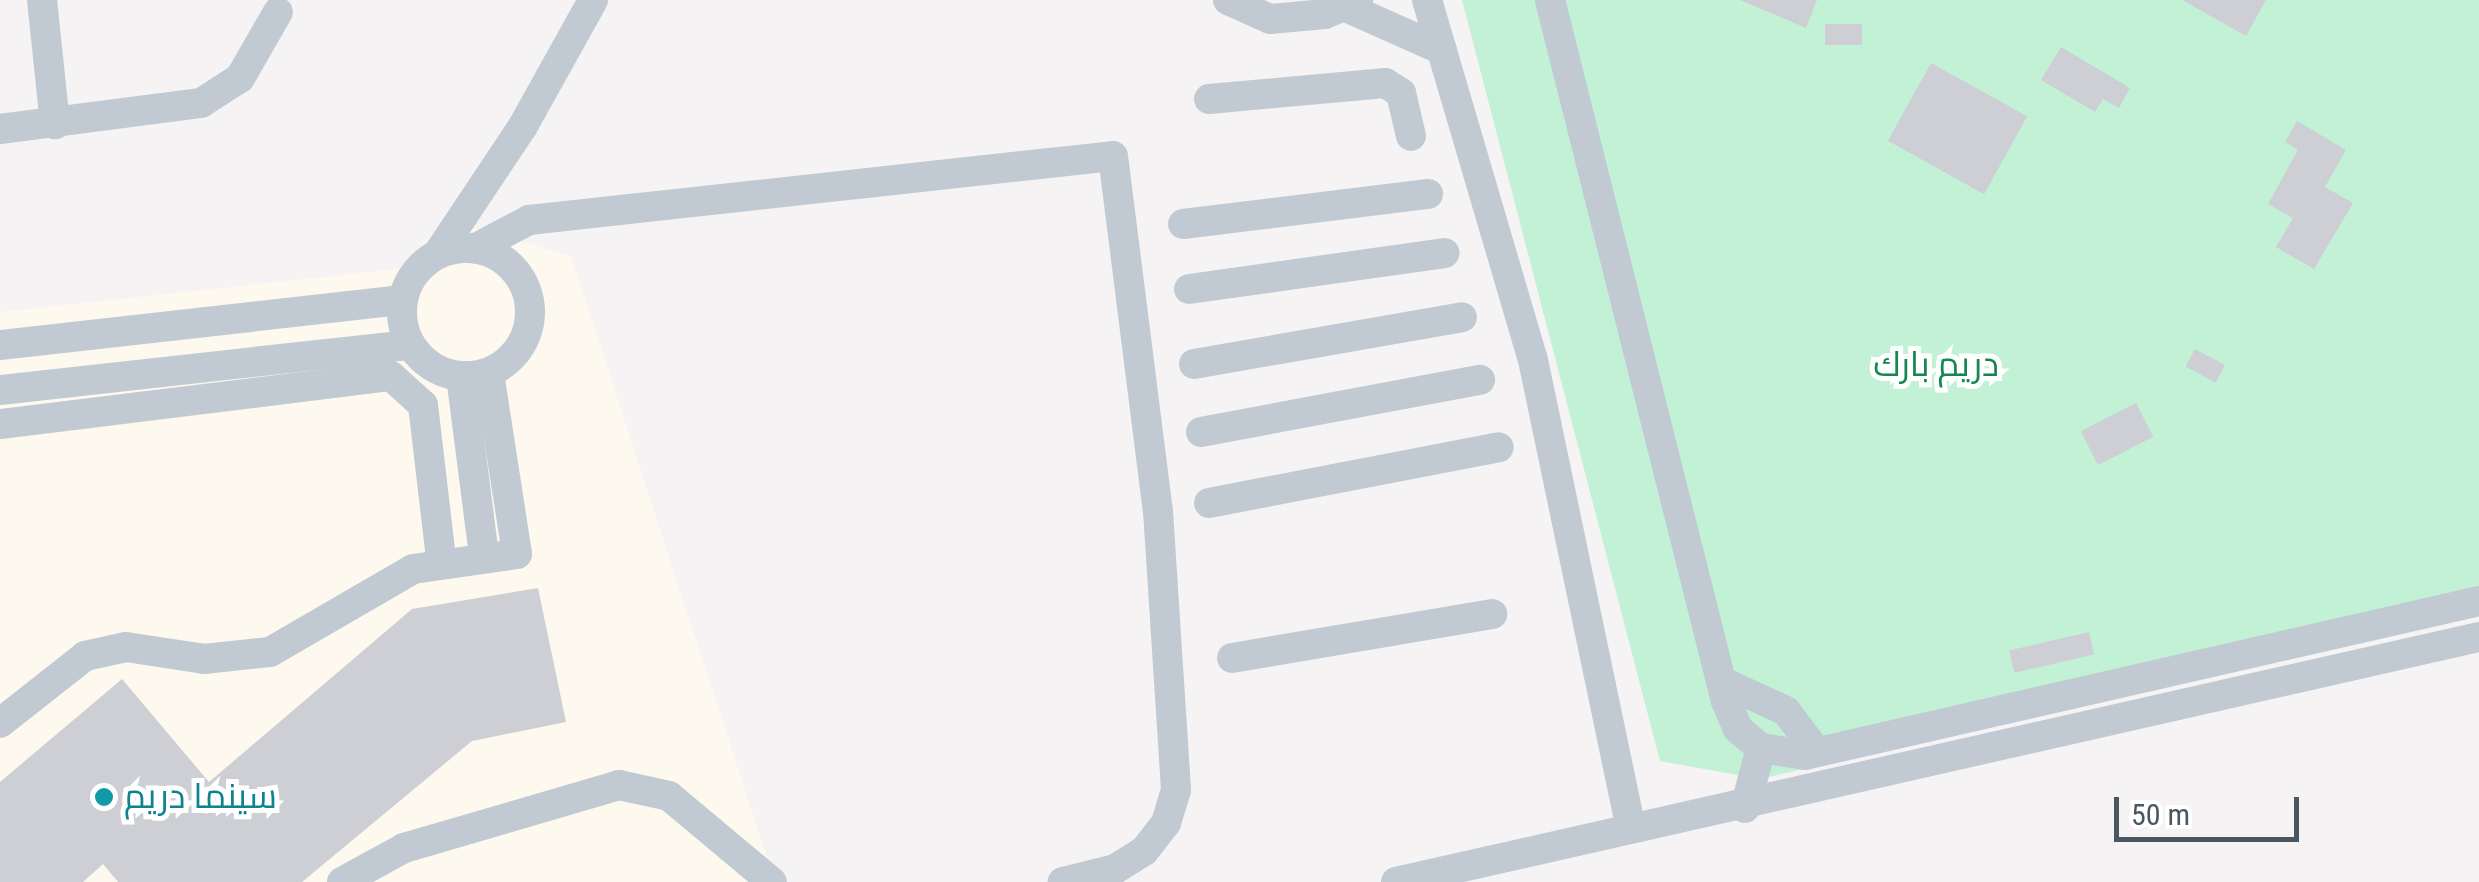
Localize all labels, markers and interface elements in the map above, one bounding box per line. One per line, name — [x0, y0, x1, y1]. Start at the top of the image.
park label: دريم بارك — [1873, 344, 1999, 386]
place label: سينما دريم — [124, 776, 277, 818]
scale bar — [2119, 777, 2304, 839]
marker: سينما دريم — [93, 786, 115, 808]
text: 50 m — [2131, 797, 2190, 832]

